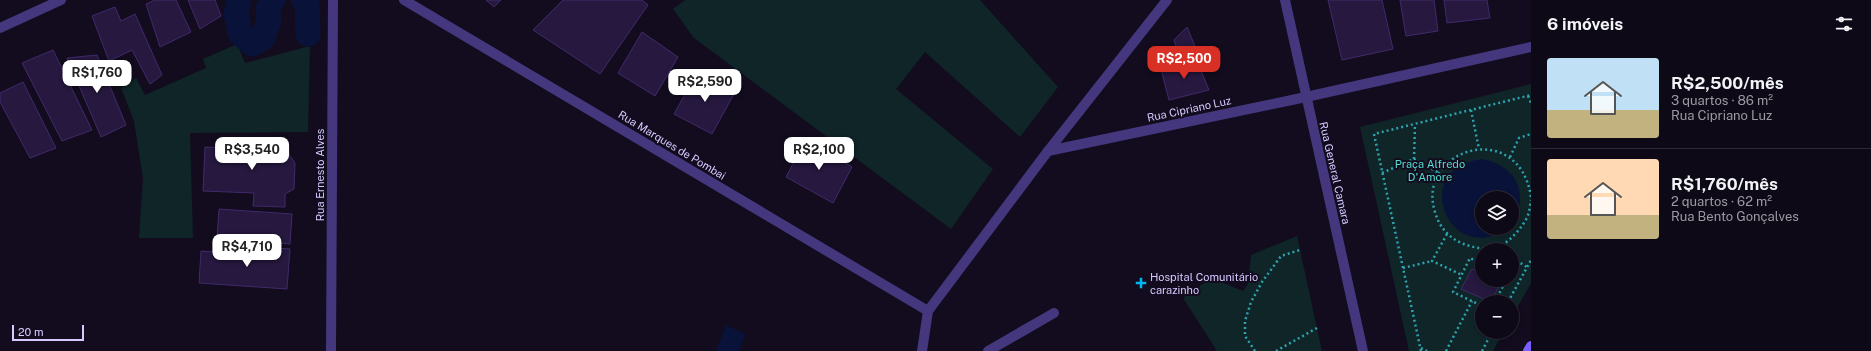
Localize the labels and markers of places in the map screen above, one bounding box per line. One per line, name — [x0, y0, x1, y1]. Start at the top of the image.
pin: R$2,500 — [1147, 46, 1221, 80]
pin: R$1,760 — [60, 60, 134, 94]
pin: R$2,590 — [668, 69, 742, 103]
pin: R$3,540 — [215, 137, 289, 171]
pin: R$2,100 — [782, 137, 856, 171]
pin: R$4,710 — [210, 234, 284, 268]
place label: Hospital Comunitário carazinho — [1150, 271, 1258, 296]
marker: Hospital Comunitário carazinho — [1135, 277, 1147, 289]

